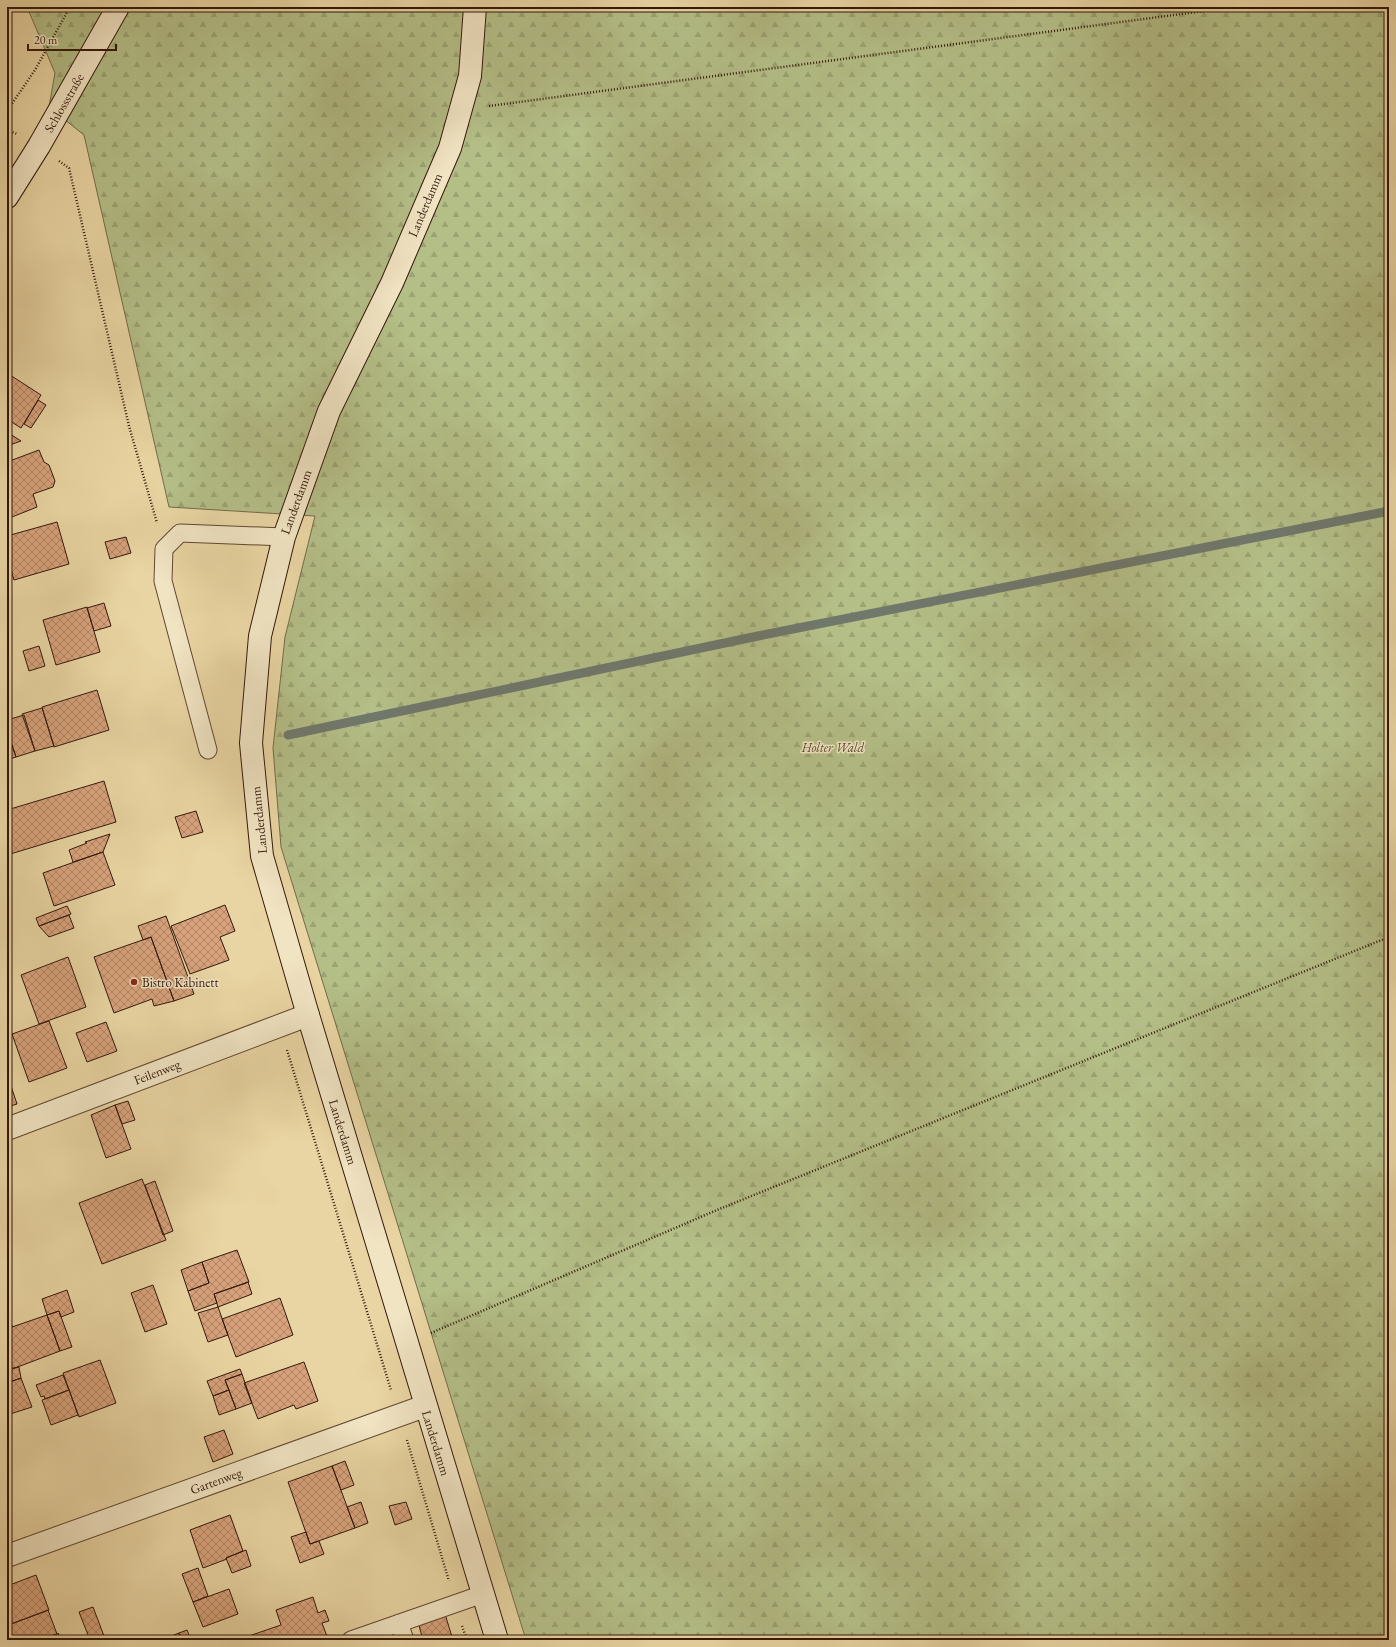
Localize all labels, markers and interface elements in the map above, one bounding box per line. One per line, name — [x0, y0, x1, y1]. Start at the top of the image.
scale bar — [28, 26, 116, 52]
text: 20 m — [34, 32, 58, 48]
street label: Schlossstraße — [40, 70, 88, 136]
street label: Landerdamm — [404, 171, 446, 239]
street label: Landerdamm — [276, 467, 316, 537]
park label: Holter Wald — [801, 739, 865, 756]
street label: Landerdamm — [247, 785, 271, 855]
place label: Bistro Kabinett — [142, 974, 219, 991]
marker: Bistro Kabinett — [129, 977, 139, 987]
street label: Feilenweg — [131, 1055, 183, 1089]
street label: Landerdamm — [325, 1097, 361, 1167]
street label: Landerdamm — [418, 1408, 454, 1478]
street label: Gartenweg — [188, 1464, 245, 1498]

